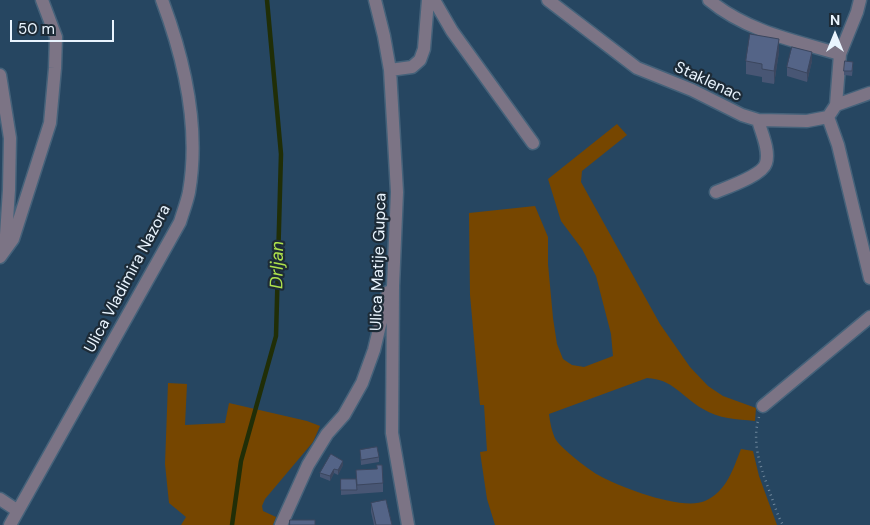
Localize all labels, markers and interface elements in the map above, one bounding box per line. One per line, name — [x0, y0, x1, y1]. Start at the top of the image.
scale bar — [12, 10, 116, 42]
north arrow — [810, 10, 860, 60]
text: N — [830, 11, 840, 29]
text: 50 m — [18, 19, 55, 39]
street label: Staklenac — [671, 58, 745, 106]
street label: Ulica Matije Gupca — [367, 192, 391, 332]
street label: Ulica Vladimira Nazora — [81, 202, 175, 356]
water label: Drljan — [267, 241, 289, 289]

